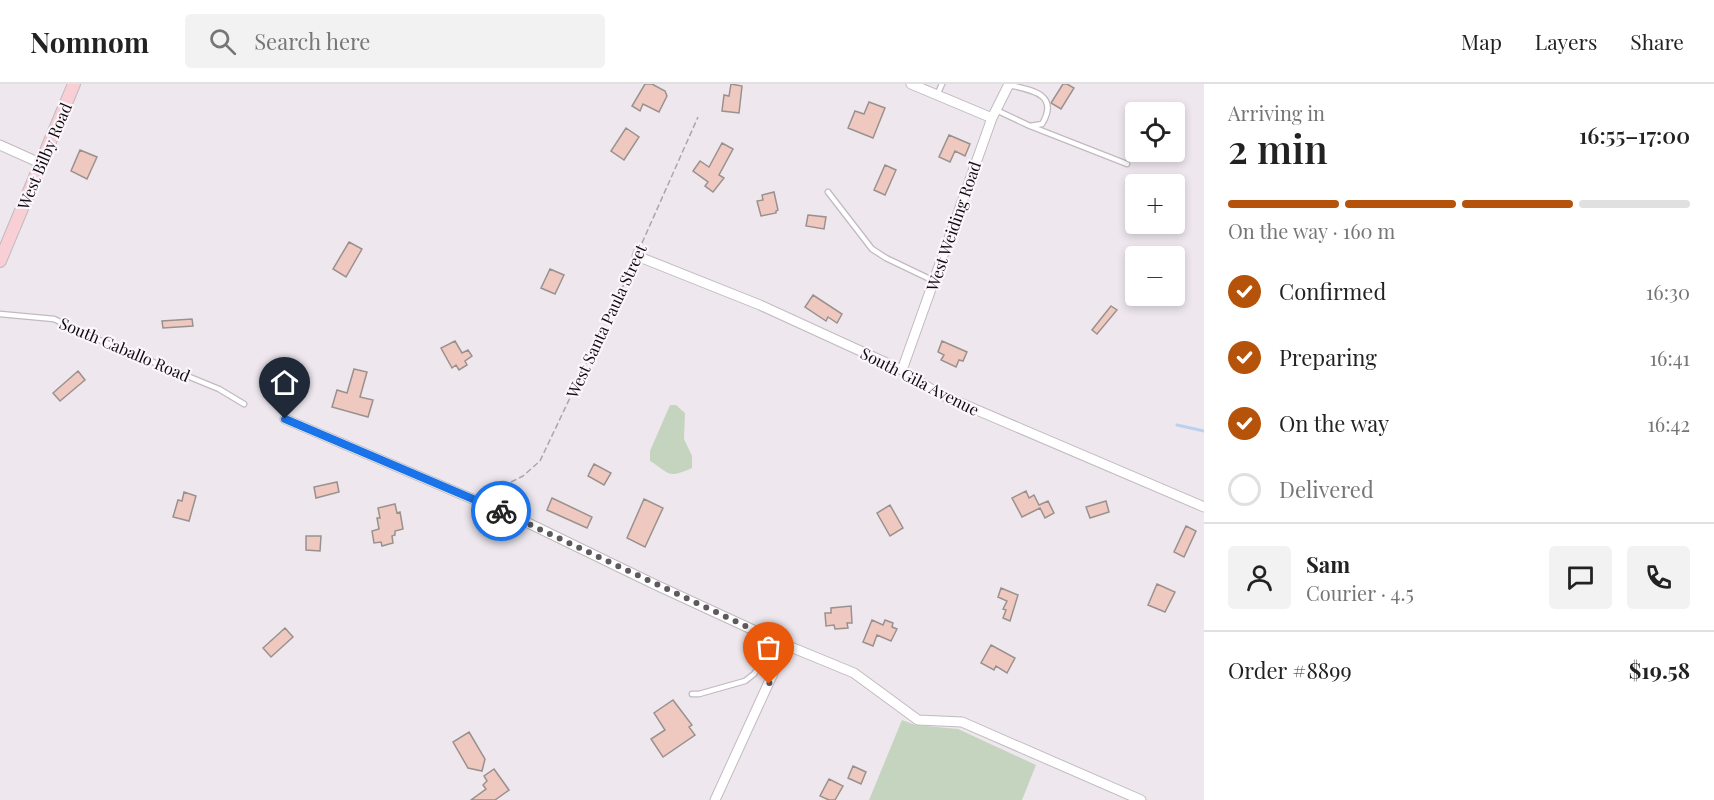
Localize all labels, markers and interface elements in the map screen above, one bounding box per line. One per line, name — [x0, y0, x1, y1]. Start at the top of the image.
search box — [185, 14, 605, 68]
text: Nomnom — [30, 23, 149, 60]
icon: search — [206, 25, 239, 58]
text: Search here — [254, 26, 371, 56]
text: Map — [1461, 27, 1502, 55]
text: Layers — [1535, 27, 1597, 55]
text: Share — [1630, 27, 1684, 55]
street label: West Bilby Road — [12, 99, 76, 214]
text: Arriving in — [1228, 99, 1325, 126]
map controls — [1125, 102, 1185, 306]
button: locate — [1125, 102, 1185, 162]
text: 16:55–17:00 — [1579, 120, 1690, 150]
text: 2 min — [1228, 122, 1328, 174]
street label: West Weiding Road — [921, 158, 985, 295]
button: + — [1125, 174, 1185, 234]
text: On the way · 160 m — [1228, 217, 1395, 244]
street label: West Santa Paula Street — [561, 240, 651, 402]
button: − — [1125, 246, 1185, 306]
icon: check — [1228, 275, 1261, 308]
text: Confirmed — [1279, 276, 1386, 306]
text: 16:30 — [1646, 278, 1690, 305]
street label: South Caballo Road — [57, 312, 193, 386]
icon: check — [1228, 341, 1261, 374]
street label: South Gila Avenue — [857, 342, 983, 420]
text: Preparing — [1279, 342, 1377, 372]
text: 16:41 — [1650, 344, 1690, 371]
pin — [259, 357, 310, 419]
icon: home — [268, 366, 301, 399]
icon: check — [1228, 407, 1261, 440]
text: On the way — [1279, 408, 1389, 438]
text: 16:42 — [1647, 410, 1690, 437]
text: Delivered — [1279, 474, 1374, 504]
courier — [471, 481, 531, 541]
icon: bike — [485, 495, 518, 528]
button: person — [1228, 546, 1291, 609]
button: chat — [1549, 546, 1612, 609]
button: phone — [1627, 546, 1690, 609]
text: Sam — [1306, 549, 1350, 579]
text: Courier · 4.5 — [1306, 579, 1414, 606]
pin — [743, 622, 794, 684]
icon: bag — [752, 631, 785, 664]
text: Order #8899 — [1228, 655, 1352, 685]
text: $19.58 — [1629, 655, 1690, 685]

